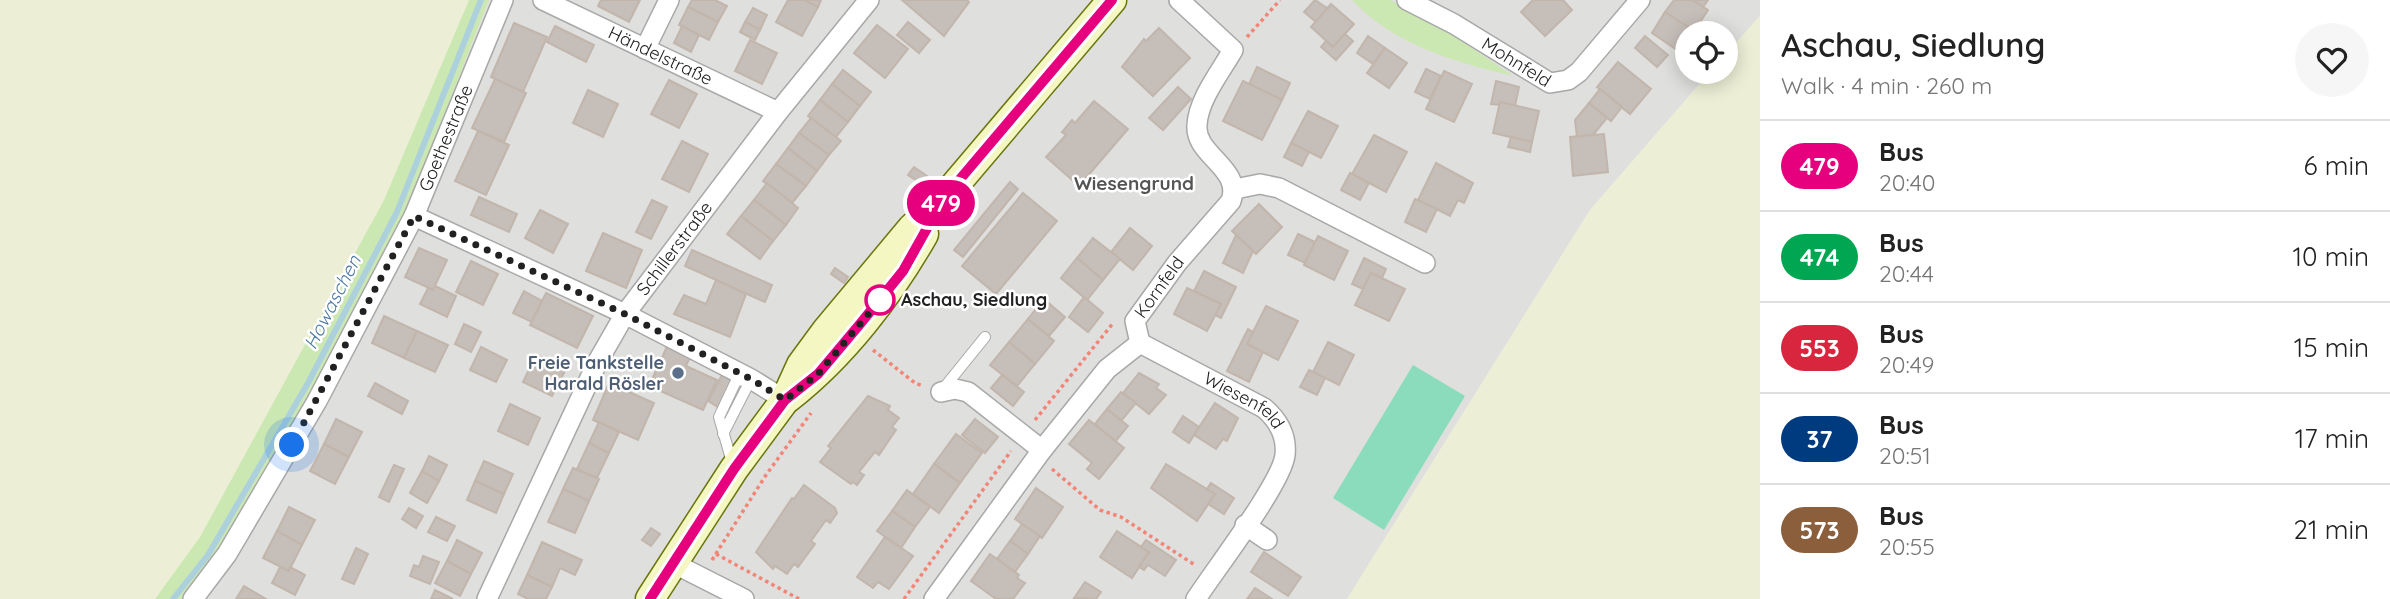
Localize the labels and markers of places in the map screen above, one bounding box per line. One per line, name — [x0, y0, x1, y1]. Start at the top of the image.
marker: Aschau, Siedlung — [865, 285, 895, 315]
place label: Aschau, Siedlung — [901, 288, 1047, 311]
place label: Freie Tankstelle Harald Rösler — [528, 351, 664, 395]
marker: Freie Tankstelle Harald Rösler — [670, 365, 686, 381]

